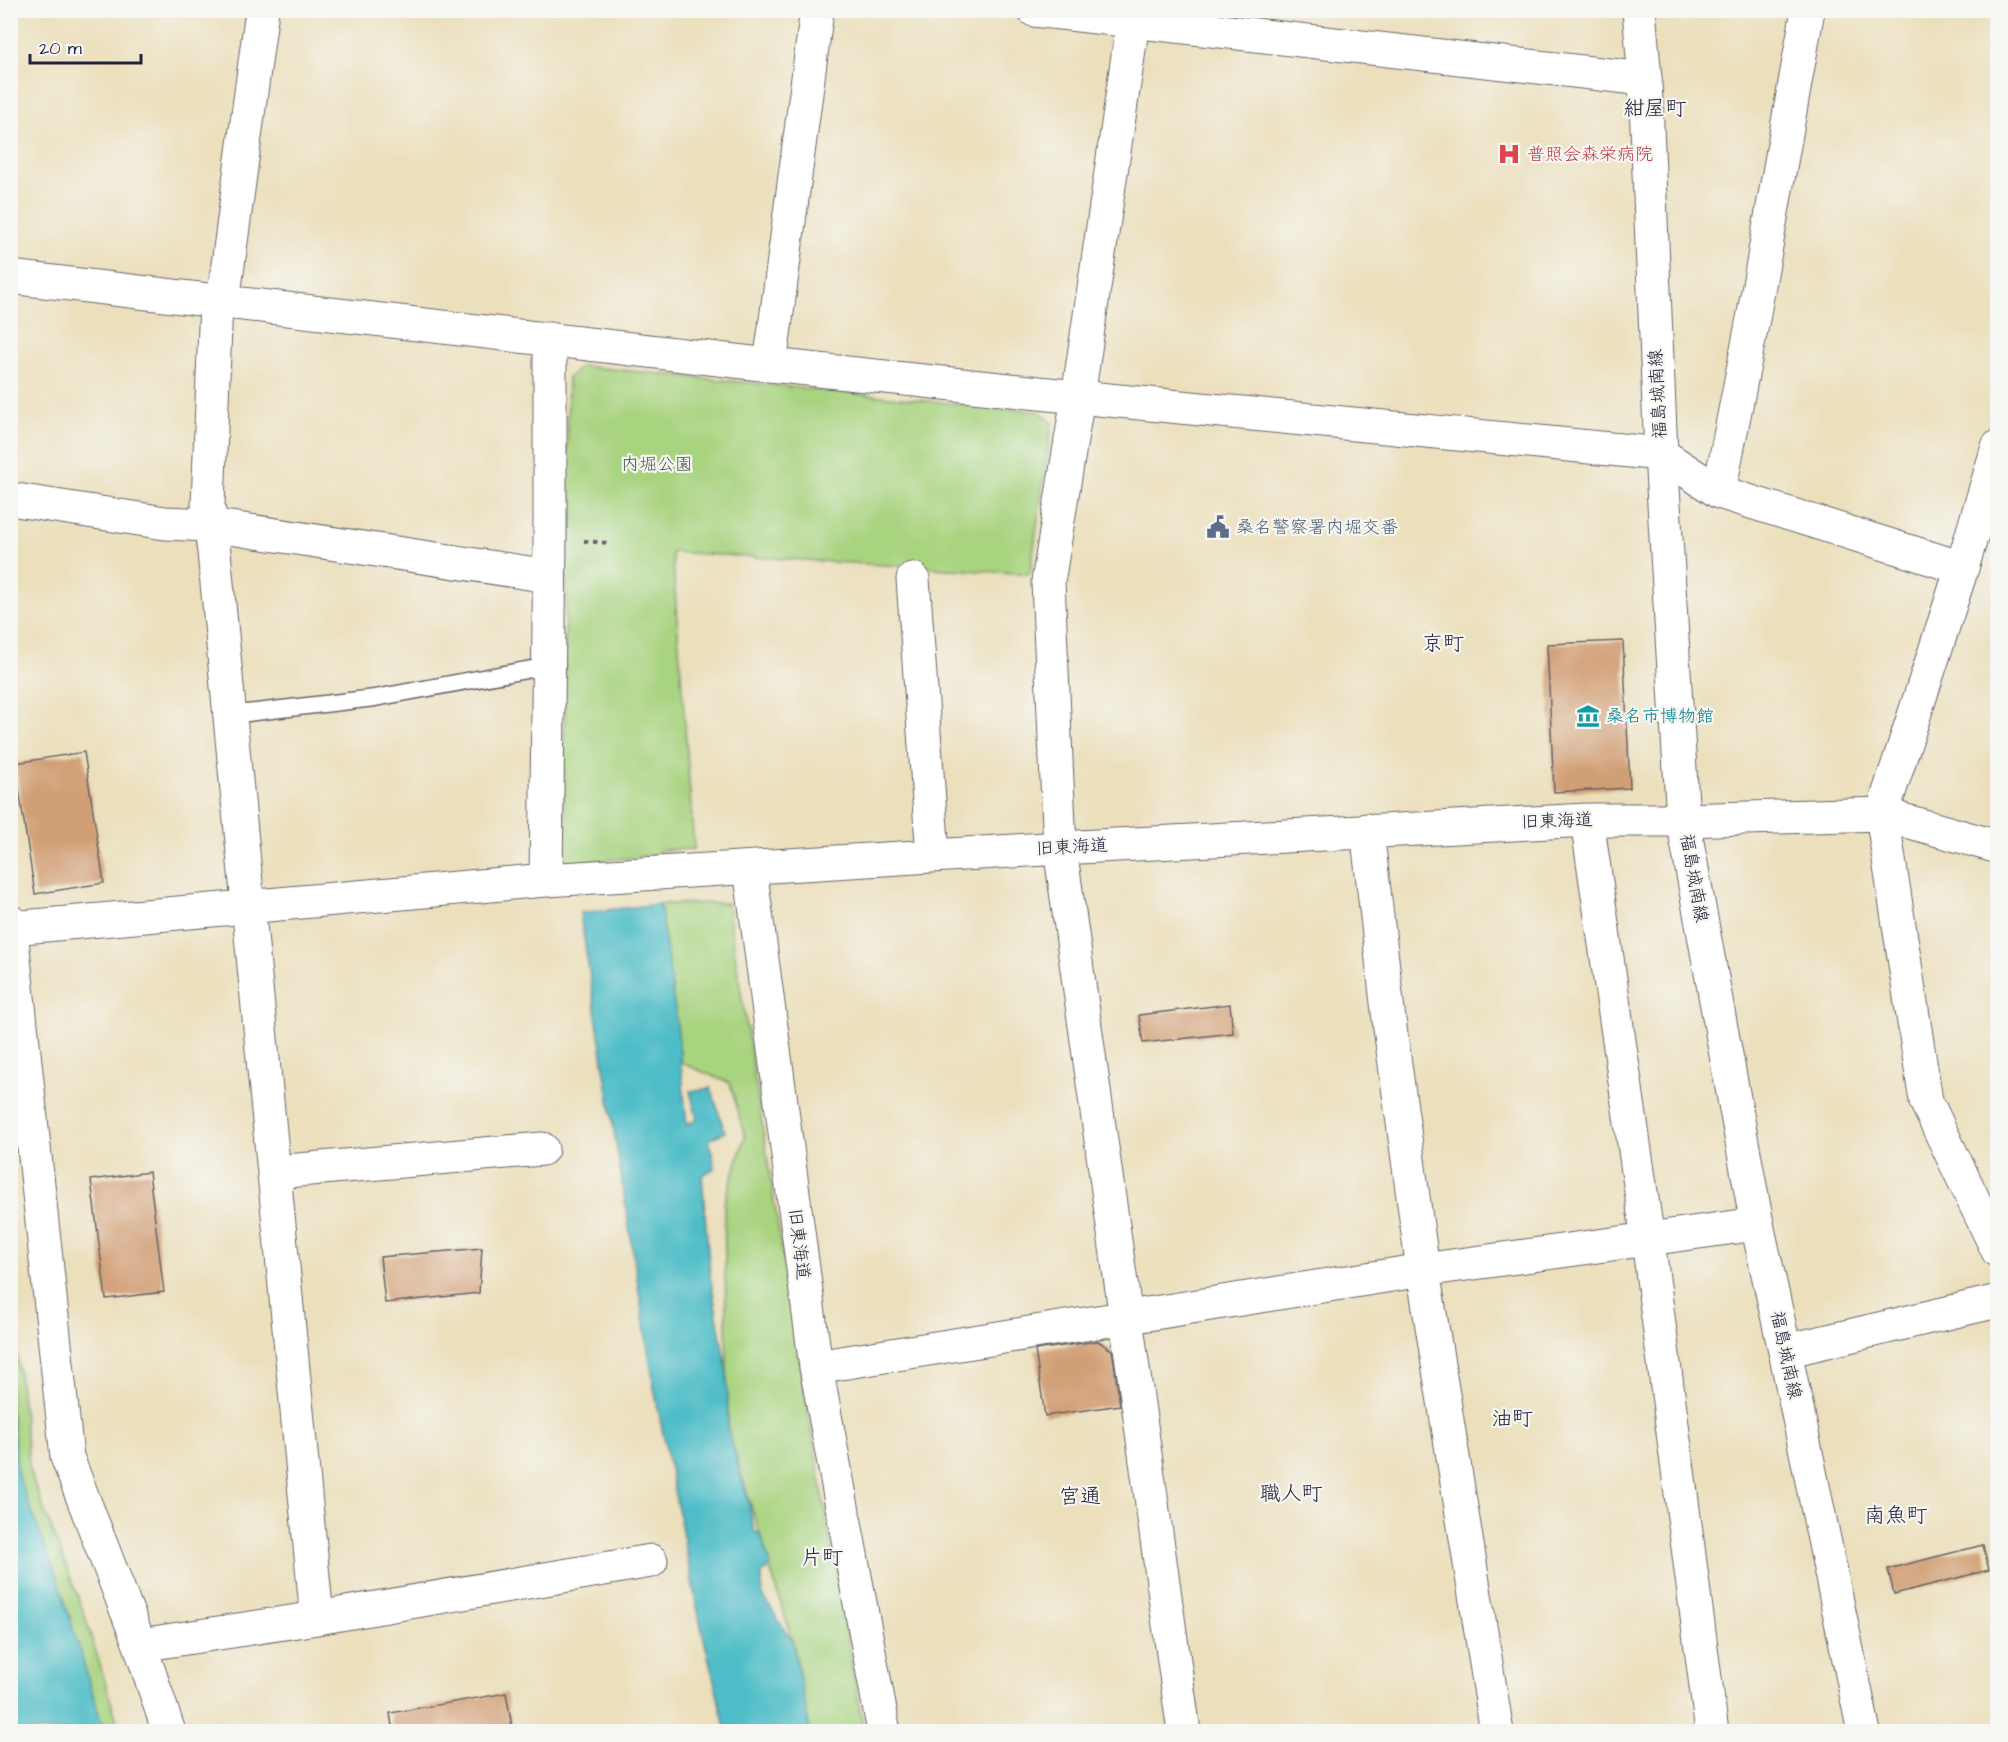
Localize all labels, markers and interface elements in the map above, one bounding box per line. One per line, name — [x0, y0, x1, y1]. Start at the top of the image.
scale bar — [30, 27, 141, 65]
text: 20 m — [39, 36, 82, 61]
district label: 紺屋町 — [1624, 94, 1687, 123]
hospital icon: 普照会森栄病院 — [1496, 141, 1522, 167]
place label: 普照会森栄病院 — [1527, 142, 1653, 167]
street label: 福島城南線 — [1643, 348, 1673, 440]
park label: 内堀公園 — [621, 452, 693, 477]
public building icon: 桑名警察署内堀交番 — [1205, 514, 1231, 540]
place label: 桑名警察署内堀交番 — [1236, 515, 1398, 540]
district label: 京町 — [1422, 629, 1464, 658]
museum icon: 桑名市博物館 — [1575, 703, 1601, 729]
place label: 桑名市博物館 — [1606, 704, 1714, 729]
street label: 旧東海道 — [1521, 807, 1593, 835]
street label: 福島城南線 — [1674, 832, 1714, 924]
street label: 旧東海道 — [1035, 833, 1109, 861]
street label: 旧東海道 — [782, 1207, 816, 1281]
street label: 福島城南線 — [1764, 1308, 1808, 1402]
district label: 油町 — [1491, 1404, 1533, 1433]
district label: 職人町 — [1260, 1479, 1323, 1508]
district label: 宮通 — [1059, 1482, 1101, 1511]
district label: 南魚町 — [1865, 1501, 1928, 1530]
district label: 片町 — [801, 1543, 843, 1572]

